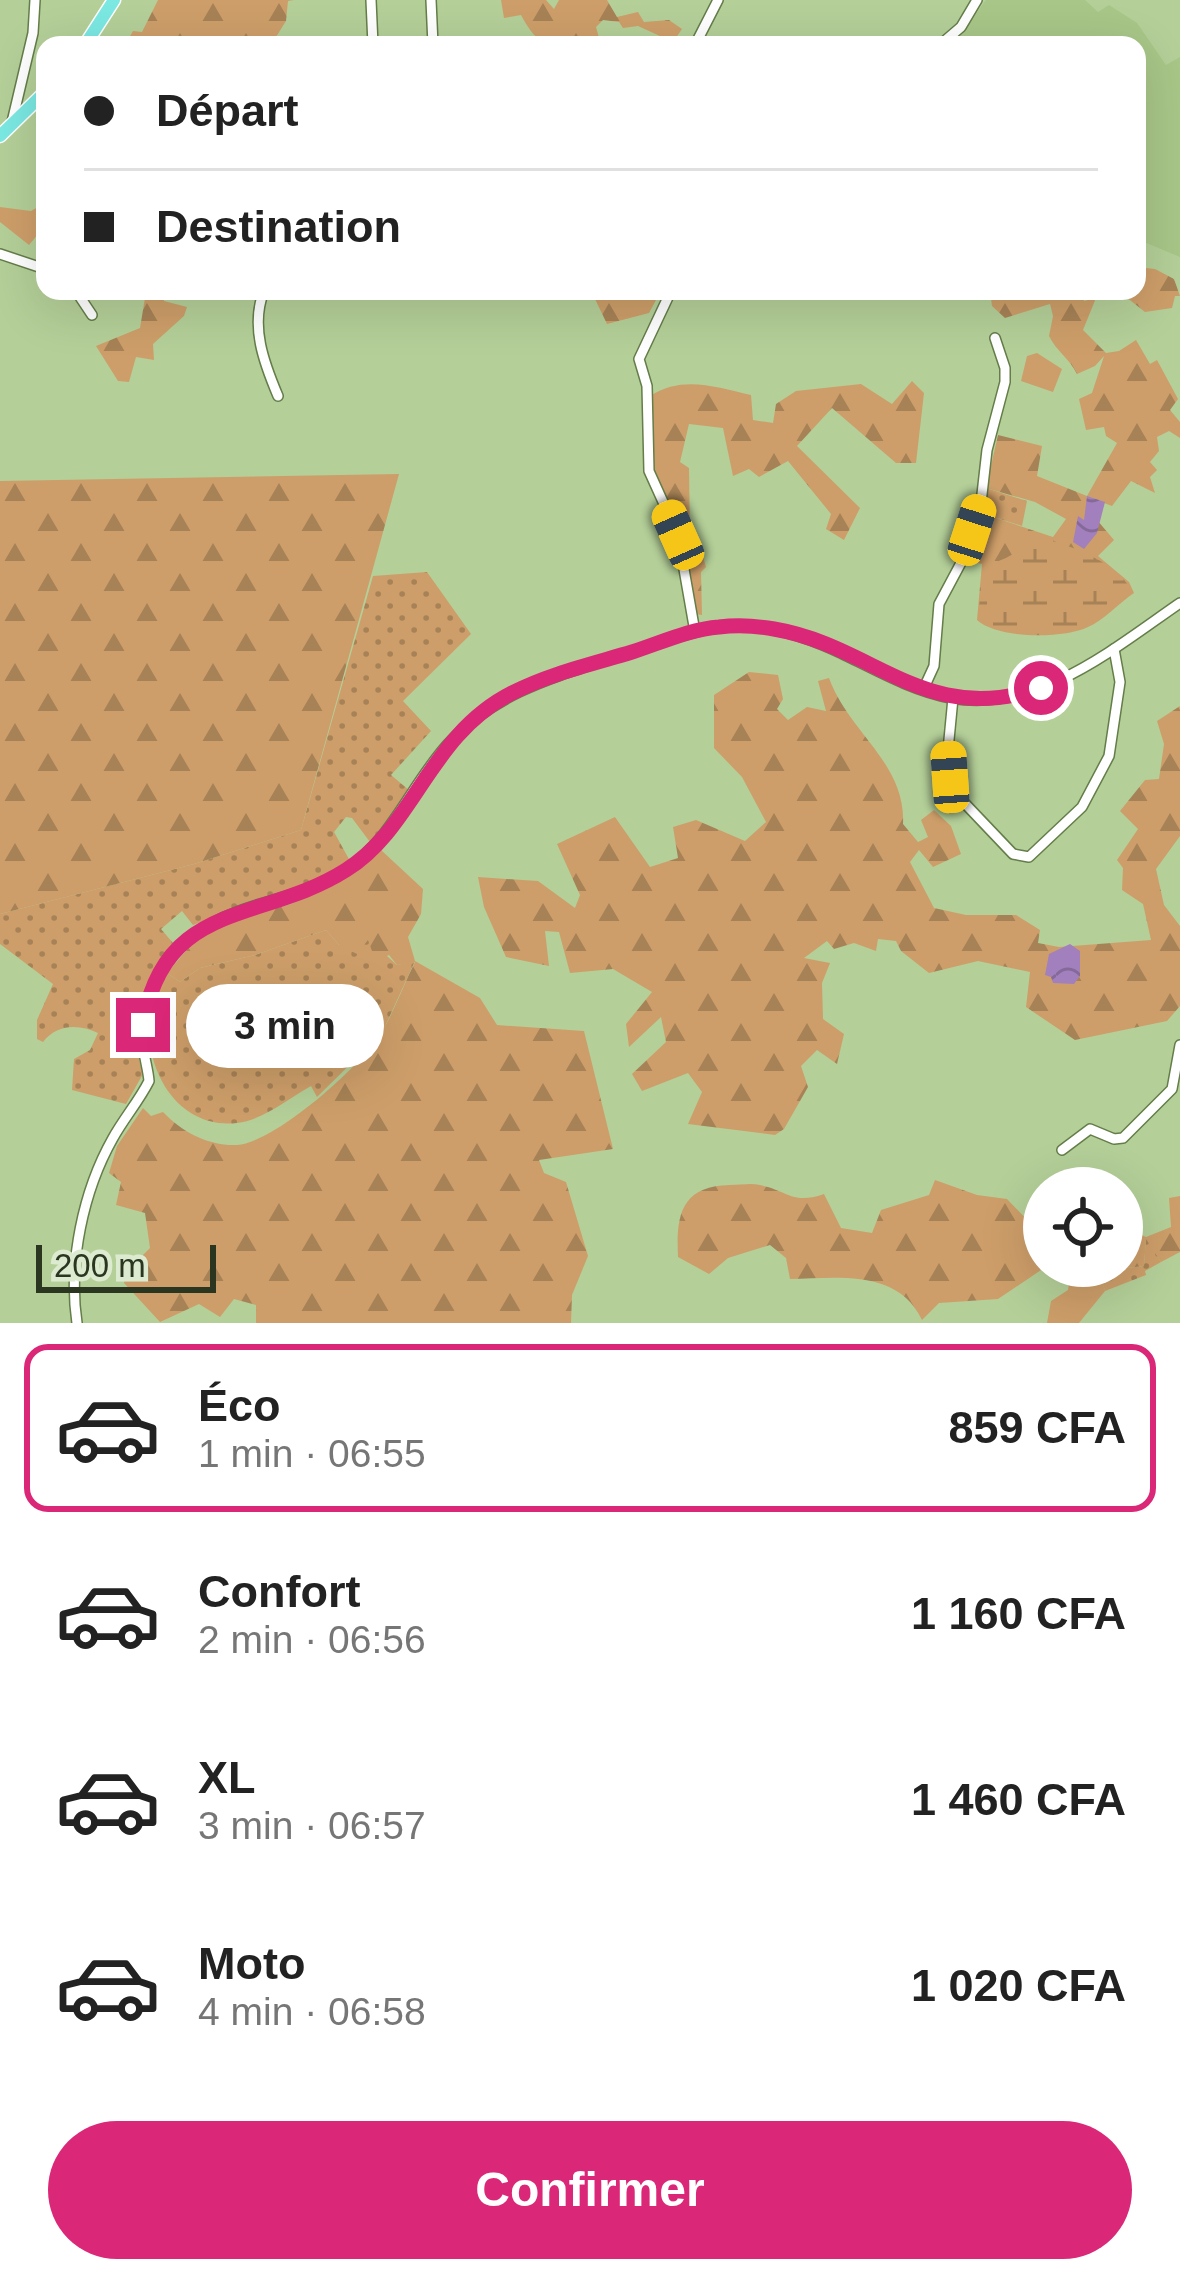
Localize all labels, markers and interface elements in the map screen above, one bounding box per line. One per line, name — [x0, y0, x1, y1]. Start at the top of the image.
text: Départ — [156, 85, 299, 136]
text: Destination — [156, 201, 401, 252]
car — [944, 490, 1000, 570]
car — [647, 495, 709, 575]
route start — [1014, 661, 1068, 715]
car — [930, 740, 970, 814]
callout: 3 min — [185, 983, 383, 1067]
route end — [116, 998, 170, 1052]
text: 3 min — [234, 1004, 336, 1047]
map controls — [1023, 1167, 1143, 1287]
button: locate — [1023, 1167, 1143, 1287]
scale bar — [36, 1239, 216, 1292]
text: 200 m — [54, 1247, 146, 1284]
icon: car — [54, 1374, 162, 1482]
text: Éco — [198, 1380, 281, 1431]
text: 859 CFA — [948, 1402, 1126, 1453]
text: 1 min · 06:55 — [198, 1432, 426, 1475]
icon: car — [54, 1560, 162, 1668]
text: Confort — [198, 1566, 360, 1617]
text: 1 160 CFA — [911, 1588, 1126, 1639]
text: 2 min · 06:56 — [198, 1618, 426, 1661]
icon: car — [54, 1746, 162, 1854]
text: XL — [198, 1752, 256, 1803]
text: 1 460 CFA — [911, 1774, 1126, 1825]
text: 3 min · 06:57 — [198, 1804, 426, 1847]
icon: car — [54, 1932, 162, 2040]
text: Moto — [198, 1938, 305, 1989]
text: 1 020 CFA — [911, 1960, 1126, 2011]
text: 4 min · 06:58 — [198, 1990, 426, 2033]
button: Confirmer — [48, 2121, 1132, 2259]

